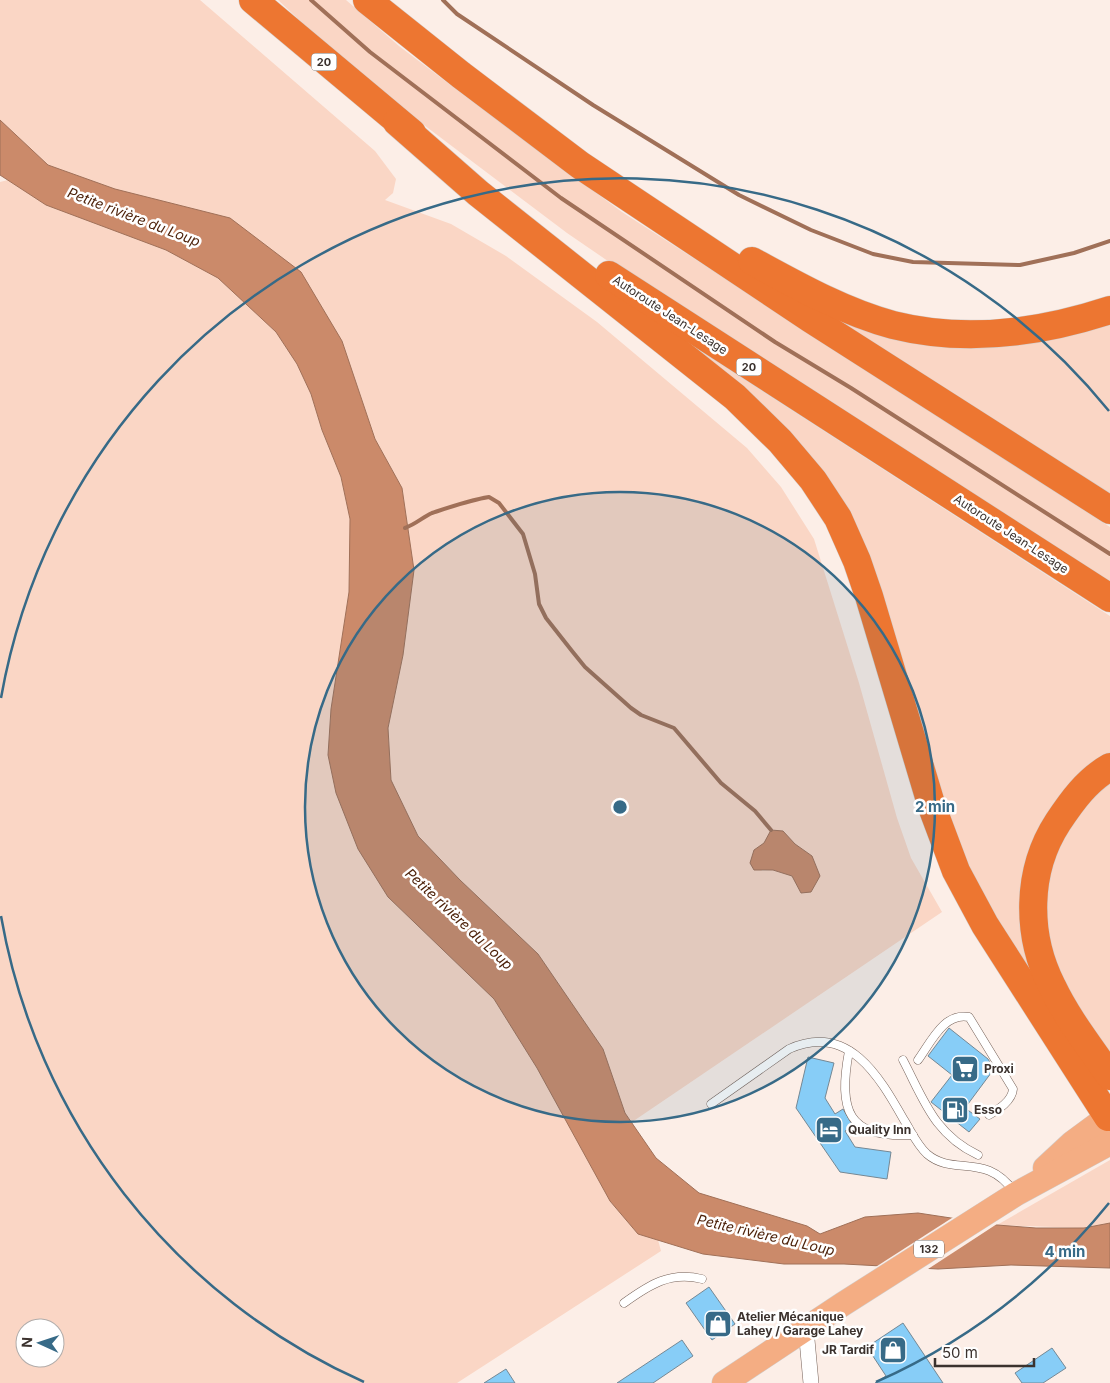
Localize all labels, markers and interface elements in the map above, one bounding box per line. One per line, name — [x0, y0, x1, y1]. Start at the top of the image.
road number: 20 — [312, 54, 336, 70]
water label: Petite rivière du Loup — [65, 183, 203, 250]
street label: Autoroute Jean-Lesage — [610, 272, 730, 357]
road number: 20 — [736, 358, 762, 376]
street label: Autoroute Jean-Lesage — [951, 491, 1071, 576]
text: 2 min — [915, 797, 955, 816]
centre of rings — [611, 798, 629, 816]
water label: Petite rivière du Loup — [402, 864, 517, 973]
supermarket icon: Proxi — [950, 1054, 980, 1084]
place label: Proxi — [984, 1061, 1014, 1076]
fuel station icon: Esso — [940, 1095, 970, 1125]
place label: Esso — [974, 1102, 1002, 1117]
hotel icon: Quality Inn — [814, 1115, 844, 1145]
place label: Quality Inn — [848, 1122, 911, 1137]
water label: Petite rivière du Loup — [696, 1210, 837, 1259]
road number: 132 — [914, 1240, 944, 1258]
text: 4 min — [1045, 1242, 1085, 1261]
shop icon: Atelier Mécanique Lahey / Garage Lahey — [703, 1309, 733, 1339]
place label: Atelier Mécanique Lahey / Garage Lahey — [737, 1309, 864, 1338]
north arrow — [15, 1318, 65, 1368]
shop icon: JR Tardif — [878, 1335, 908, 1365]
scale bar — [935, 1336, 1034, 1368]
text: N — [18, 1337, 35, 1348]
place label: JR Tardif — [822, 1342, 874, 1357]
text: 50 m — [942, 1343, 978, 1362]

